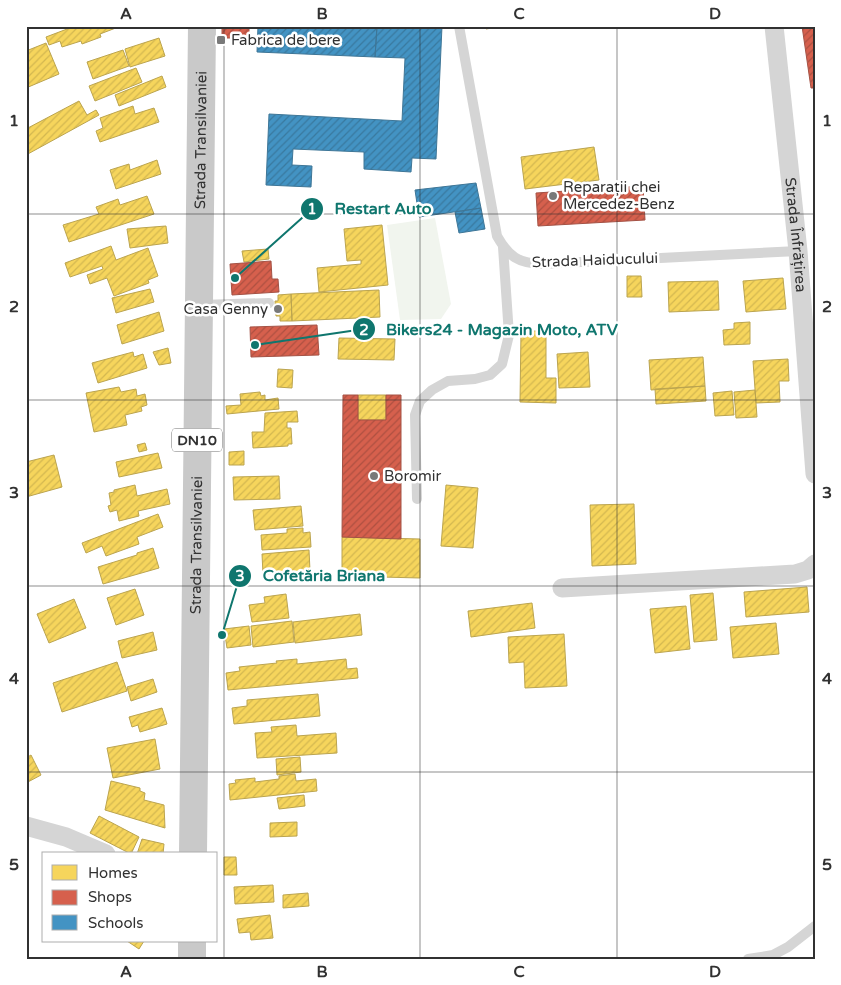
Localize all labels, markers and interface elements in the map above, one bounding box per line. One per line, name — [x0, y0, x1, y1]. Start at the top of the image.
text: A — [120, 4, 132, 24]
text: B — [316, 4, 328, 24]
text: C — [513, 4, 525, 24]
text: D — [709, 4, 721, 24]
place label: Fabrica de bere — [231, 31, 341, 49]
marker: Fabrica de bere — [215, 34, 227, 46]
street label: Strada Transilvaniei — [191, 71, 211, 209]
text: 1 — [9, 111, 19, 131]
text: 1 — [822, 111, 832, 131]
street label: Strada Înfrățirea — [781, 176, 810, 293]
place label: Reparații chei Mercedez-Benz — [563, 178, 675, 213]
marker: Reparații chei Mercedez-Benz — [547, 190, 559, 202]
callout: Restart Auto — [300, 193, 442, 224]
text: Restart Auto — [335, 199, 432, 219]
text: 1 — [307, 200, 317, 218]
street label: Strada Haiducului — [532, 249, 658, 271]
text: 2 — [9, 297, 19, 317]
text: 2 — [822, 297, 832, 317]
place label: Casa Genny — [184, 300, 268, 318]
marker: Casa Genny — [272, 303, 284, 315]
callout: Bikers24 - Magazin Moto, ATV — [351, 314, 628, 345]
text: Bikers24 - Magazin Moto, ATV — [386, 320, 619, 340]
text: 2 — [359, 321, 369, 339]
road number: DN10 — [172, 428, 222, 452]
place label: Boromir — [384, 467, 442, 485]
marker: Boromir — [368, 470, 380, 482]
street label: Strada Transilvaniei — [187, 476, 206, 614]
text: 3 — [9, 483, 19, 503]
text: 3 — [822, 483, 832, 503]
callout: Cofetăria Briana — [228, 560, 395, 591]
text: Cofetăria Briana — [263, 566, 385, 586]
text: 3 — [235, 567, 245, 585]
text: 4 — [9, 669, 19, 689]
text: 4 — [822, 669, 832, 689]
legend — [42, 852, 218, 942]
text: 5 — [9, 855, 19, 875]
text: 5 — [822, 855, 832, 875]
text: Homes — [88, 864, 138, 882]
text: Shops — [88, 888, 132, 906]
text: Schools — [88, 914, 144, 932]
text: A — [120, 962, 132, 982]
text: B — [316, 962, 328, 982]
text: C — [513, 962, 525, 982]
text: D — [709, 962, 721, 982]

